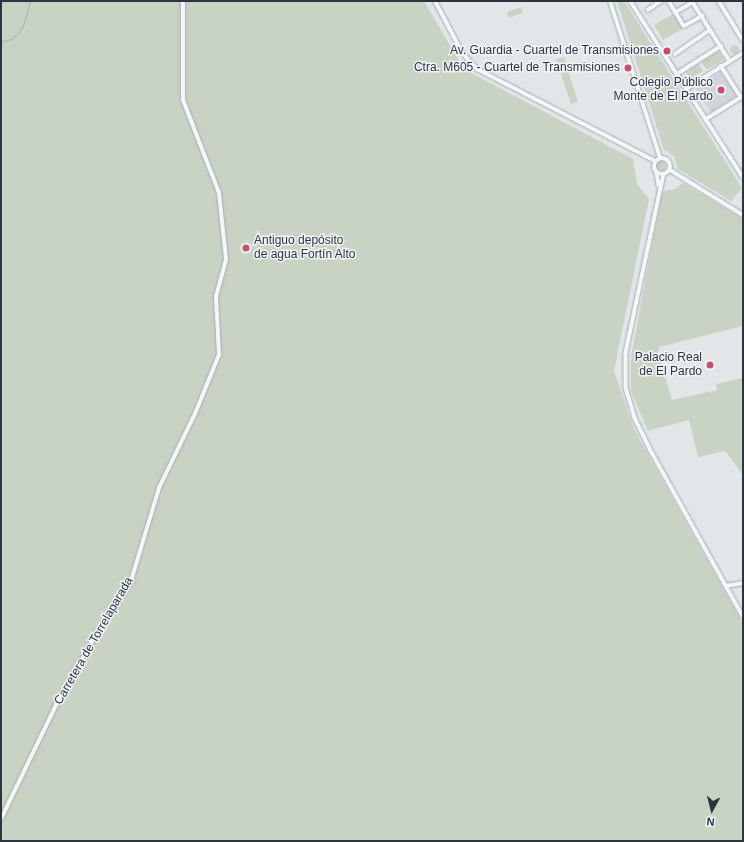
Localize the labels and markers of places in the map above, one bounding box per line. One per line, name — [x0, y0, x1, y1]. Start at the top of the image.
place label: Av. Guardia - Cuartel de Transmisiones — [450, 44, 659, 58]
marker: Av. Guardia - Cuartel de Transmisiones — [662, 46, 672, 56]
place label: Ctra. M605 - Cuartel de Transmisiones — [414, 61, 620, 75]
marker: Ctra. M605 - Cuartel de Transmisiones — [623, 63, 633, 73]
place label: Colegio Público Monte de El Pardo — [614, 76, 713, 104]
marker: Colegio Público Monte de El Pardo — [716, 85, 726, 95]
place label: Antiguo depósito de agua Fortín Alto — [254, 234, 356, 262]
marker: Antiguo depósito de agua Fortín Alto — [241, 243, 251, 253]
place label: Palacio Real de El Pardo — [635, 351, 702, 379]
marker: Palacio Real de El Pardo — [705, 360, 715, 370]

